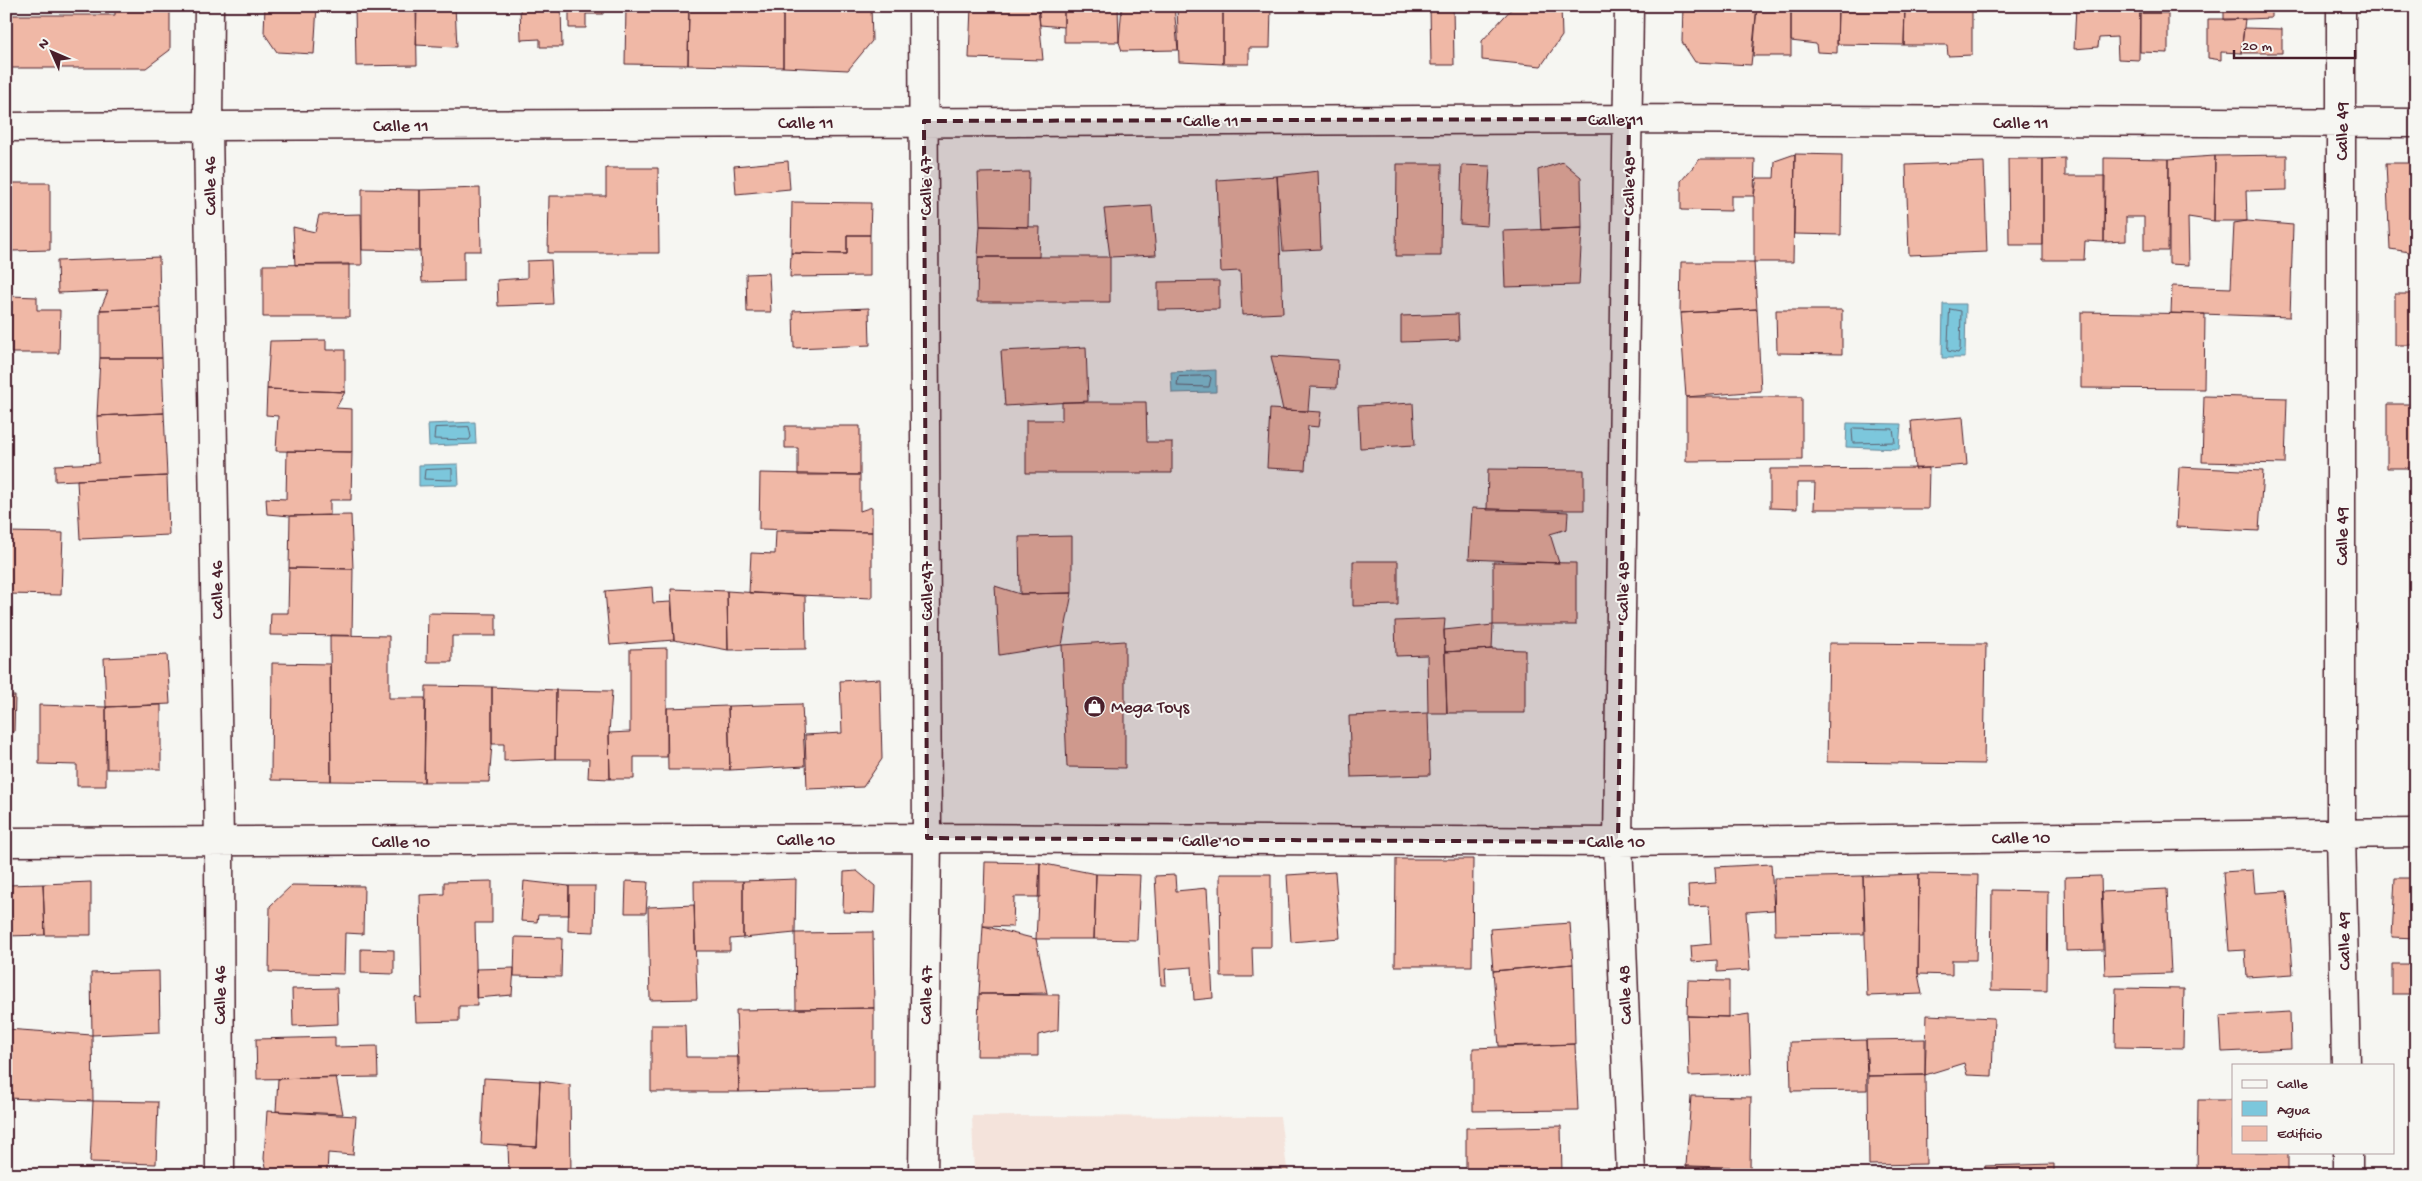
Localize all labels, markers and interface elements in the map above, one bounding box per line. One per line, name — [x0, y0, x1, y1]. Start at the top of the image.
north arrow — [28, 28, 78, 78]
scale bar — [2234, 28, 2356, 60]
text: N — [35, 35, 54, 54]
text: 20 m — [2242, 38, 2272, 56]
street label: Calle 49 — [2333, 102, 2354, 160]
street label: Calle 11 — [1588, 111, 1644, 132]
street label: Calle 11 — [1183, 112, 1239, 133]
street label: Calle 11 — [778, 114, 834, 135]
street label: Calle 11 — [1993, 114, 2049, 135]
street label: Calle 11 — [373, 117, 429, 138]
street label: Calle 46 — [200, 155, 223, 216]
street label: Calle 47 — [917, 156, 938, 216]
street label: Calle 48 — [1619, 156, 1642, 216]
street label: Calle 49 — [2333, 507, 2354, 565]
street label: Calle 46 — [207, 559, 230, 620]
street label: Calle 47 — [918, 561, 939, 621]
street label: Calle 48 — [1613, 561, 1636, 621]
shop icon: Mega Toys — [1083, 694, 1107, 718]
place label: Mega Toys — [1111, 698, 1190, 719]
street label: Calle 10 — [1991, 828, 2051, 851]
street label: Calle 10 — [777, 831, 835, 852]
street label: Calle 10 — [1182, 832, 1240, 853]
street label: Calle 10 — [372, 833, 430, 854]
street label: Calle 10 — [1587, 833, 1645, 854]
street label: Calle 49 — [2334, 911, 2357, 971]
street label: Calle 46 — [211, 965, 232, 1024]
street label: Calle 47 — [916, 965, 939, 1025]
street label: Calle 48 — [1615, 965, 1638, 1025]
legend — [2232, 1064, 2394, 1154]
text: Calle — [2277, 1076, 2308, 1094]
text: Agua — [2277, 1102, 2310, 1120]
text: Edificio — [2277, 1126, 2323, 1144]

